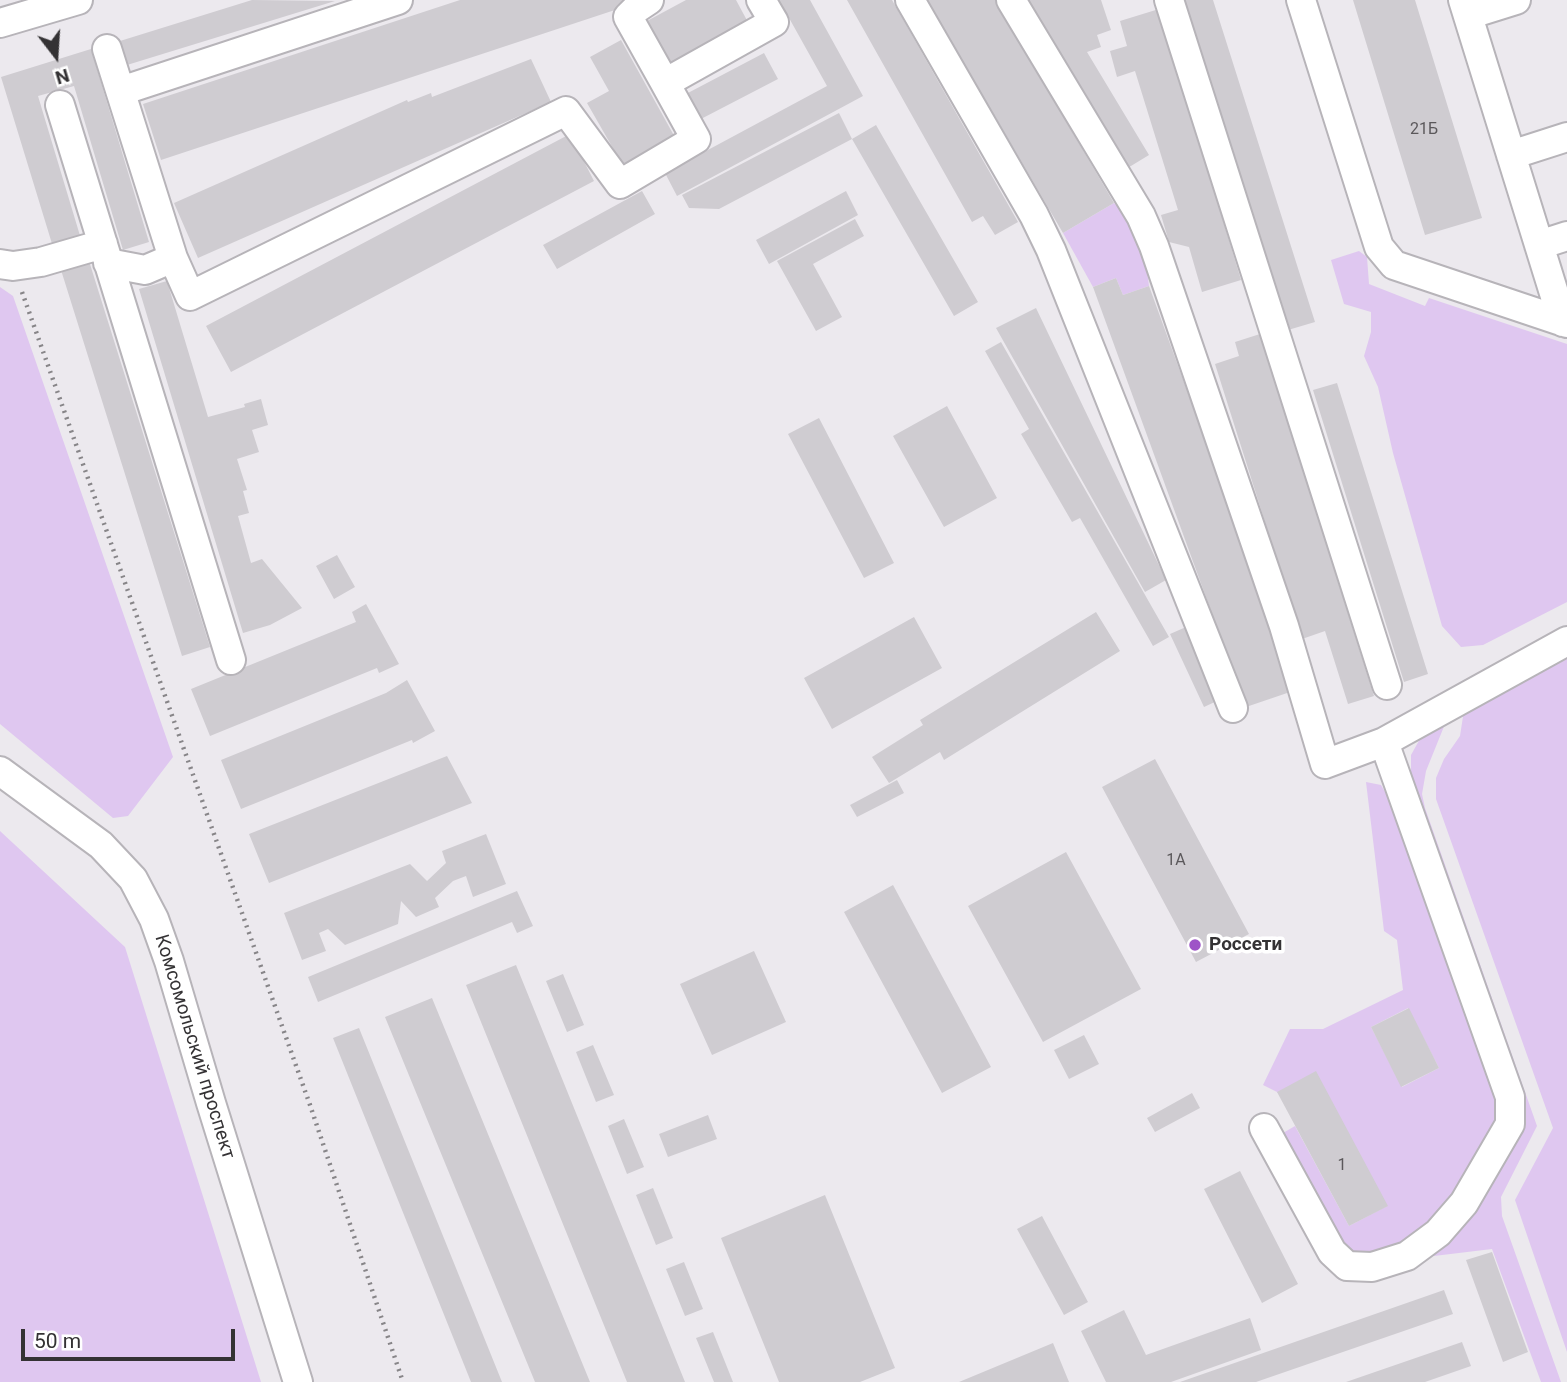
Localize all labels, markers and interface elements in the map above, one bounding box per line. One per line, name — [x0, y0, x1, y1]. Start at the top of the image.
north arrow — [21, 21, 91, 91]
text: N — [53, 64, 72, 90]
house number: 21Б — [1410, 120, 1438, 140]
house number: 1А — [1166, 851, 1186, 871]
street label: Комсомольский проспект — [149, 932, 239, 1162]
place label: Россети — [1209, 934, 1282, 956]
marker: Россети — [1187, 937, 1203, 953]
house number: 1 — [1338, 1156, 1346, 1176]
scale bar — [24, 1316, 238, 1360]
text: 50 m — [34, 1329, 81, 1353]

